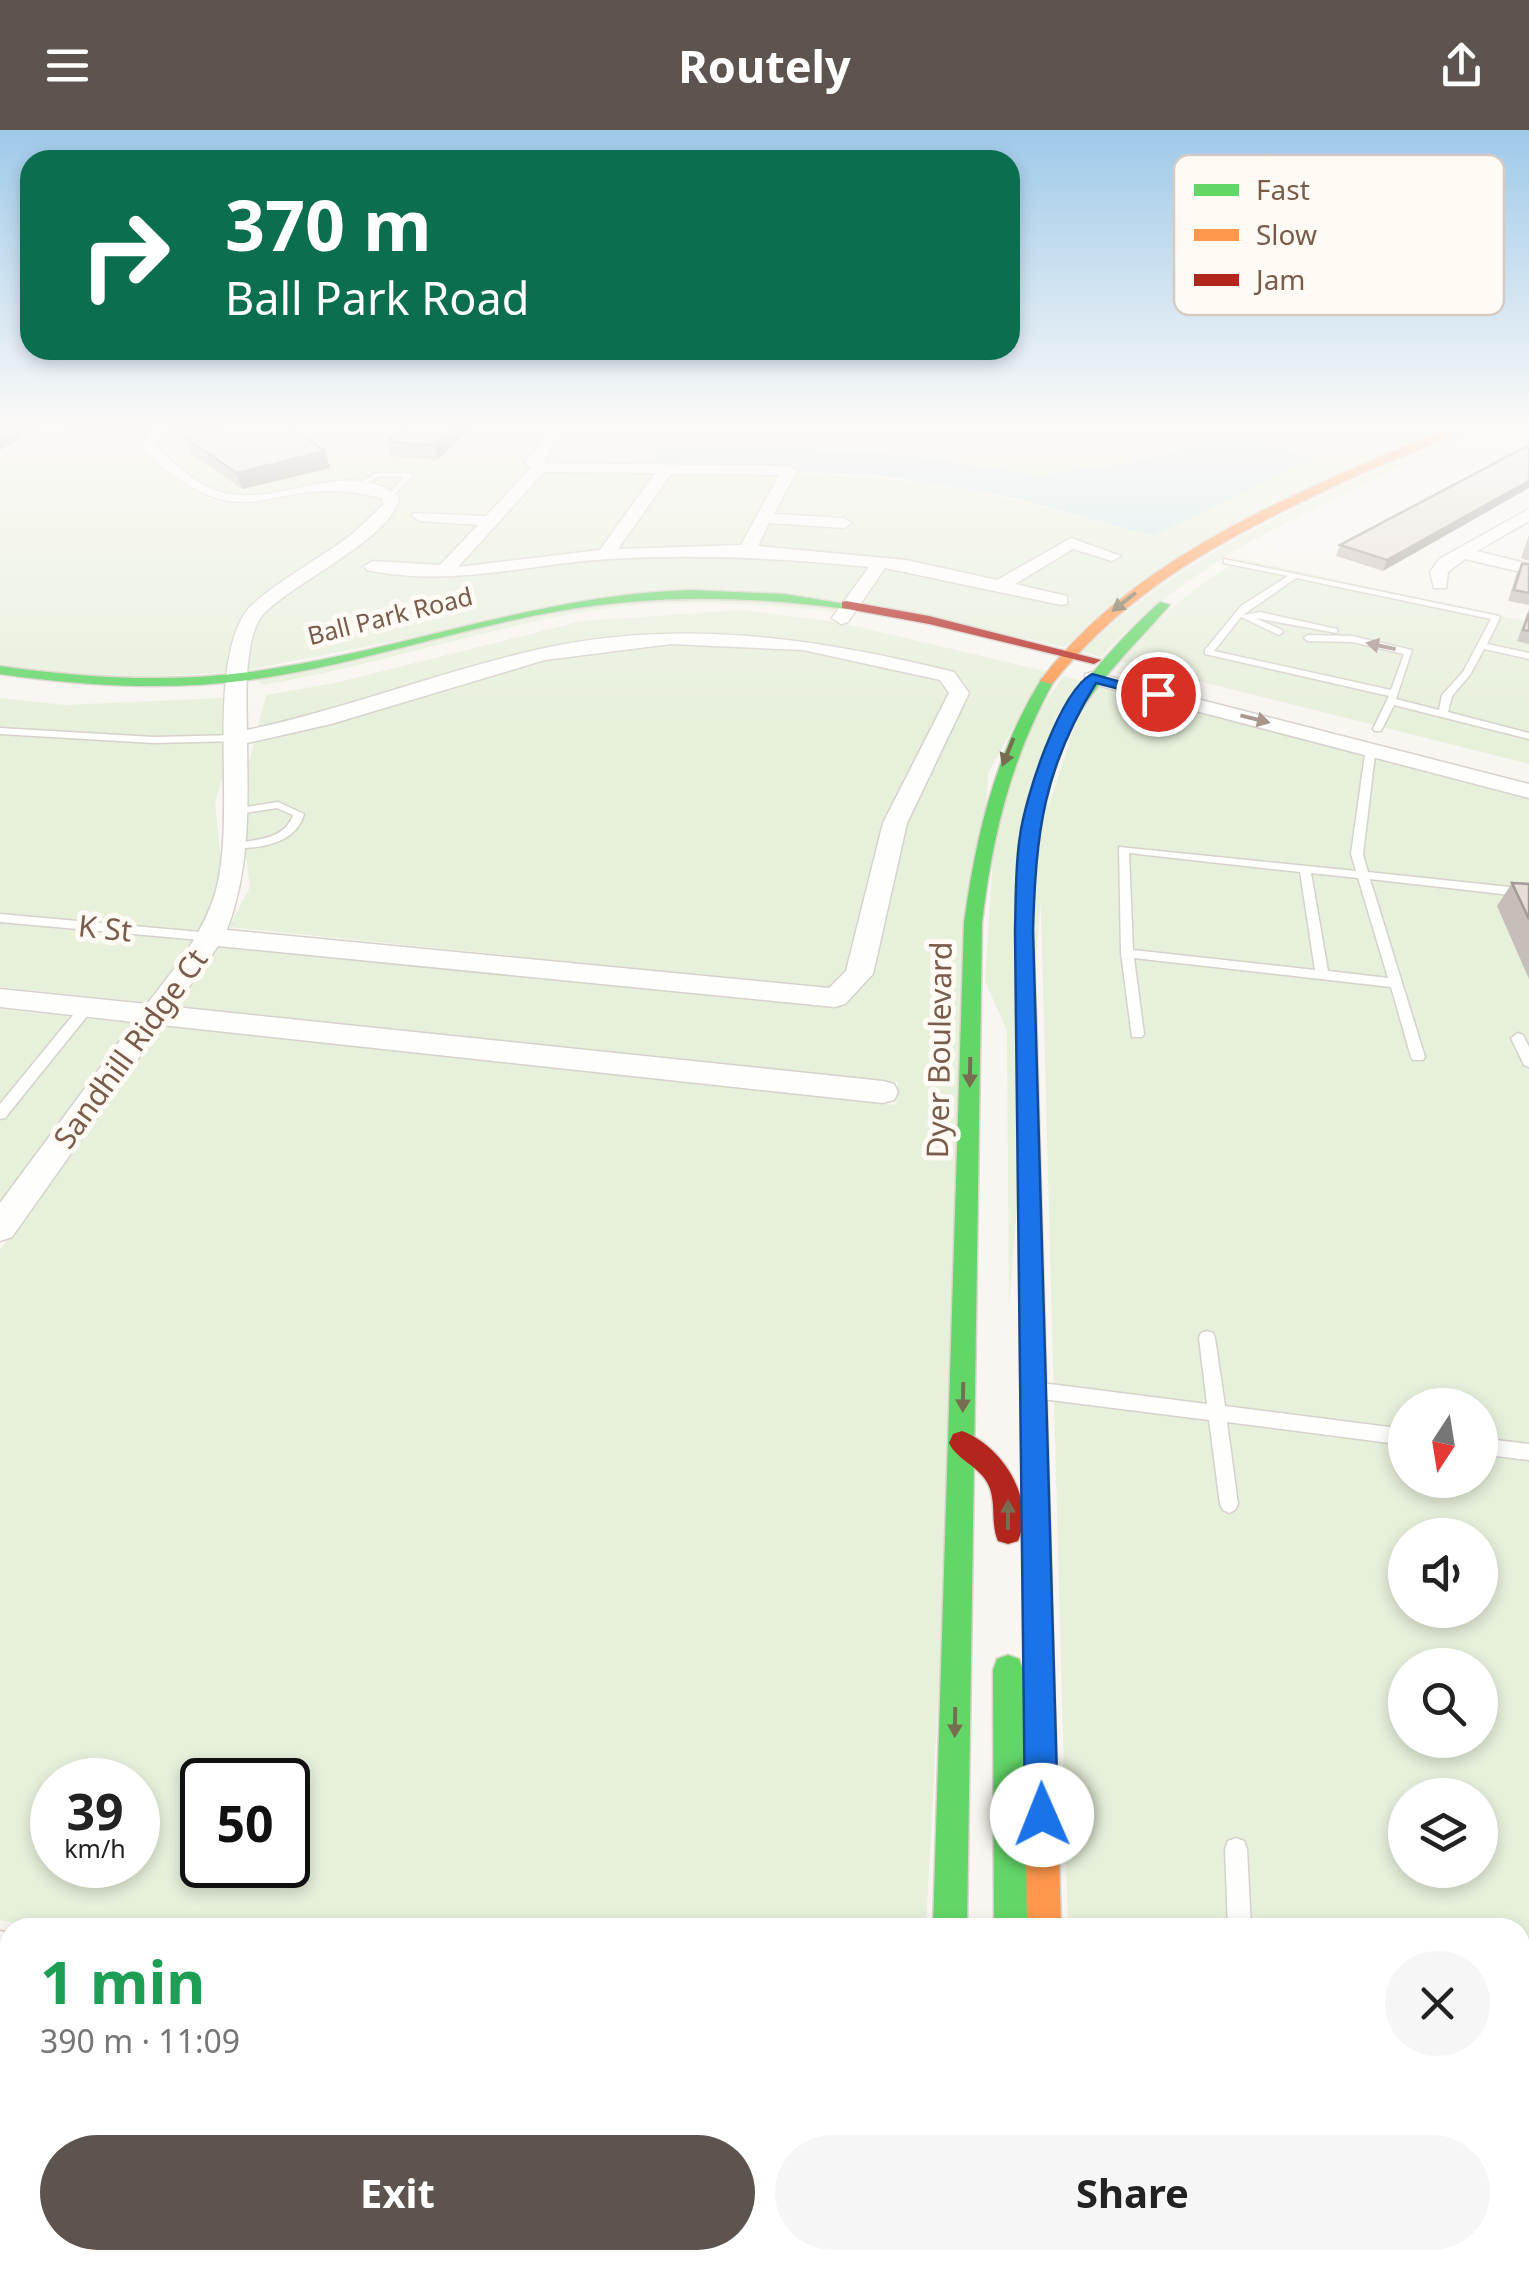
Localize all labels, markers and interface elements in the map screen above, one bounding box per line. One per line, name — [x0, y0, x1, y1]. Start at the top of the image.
text: Routely — [678, 35, 851, 96]
icon: menu — [40, 38, 95, 93]
icon: share — [1434, 38, 1489, 93]
legend — [1174, 155, 1504, 315]
text: Fast — [1256, 170, 1310, 208]
text: 370 m — [225, 176, 432, 272]
icon: right — [60, 190, 190, 320]
text: Slow — [1256, 215, 1317, 253]
text: Jam — [1253, 260, 1306, 298]
text: Ball Park Road — [225, 267, 529, 328]
street label: Ball Park Road — [304, 578, 476, 652]
one-way arrow — [1112, 591, 1137, 612]
one-way arrow — [1365, 637, 1396, 653]
pin — [1116, 652, 1201, 737]
icon: arrive — [1131, 667, 1186, 722]
one-way arrow — [1240, 711, 1271, 727]
one-way arrow — [999, 737, 1015, 767]
street label: K St — [76, 904, 134, 951]
street label: Sandhill Ridge Ct — [43, 940, 216, 1156]
street label: Dyer Boulevard — [916, 941, 961, 1159]
one-way arrow — [961, 1057, 977, 1089]
one-way arrow — [955, 1382, 971, 1414]
north arrow — [1388, 1388, 1498, 1498]
map controls — [1388, 1388, 1498, 1888]
one-way arrow — [1000, 1499, 1016, 1531]
button: sound — [1388, 1518, 1498, 1628]
button: search — [1388, 1648, 1498, 1758]
one-way arrow — [947, 1707, 963, 1739]
speed limit sign: 50 — [180, 1758, 310, 1888]
position arrow — [990, 1763, 1094, 1867]
text: 39 — [66, 1777, 124, 1845]
button: layers — [1388, 1778, 1498, 1888]
text: km/h — [64, 1831, 126, 1865]
text: 1 min — [40, 1940, 205, 2022]
button: close — [1385, 1951, 1490, 2056]
text: 390 m · 11:09 — [40, 2019, 240, 2062]
button: Exit — [40, 2135, 755, 2250]
button: Share — [775, 2135, 1490, 2250]

